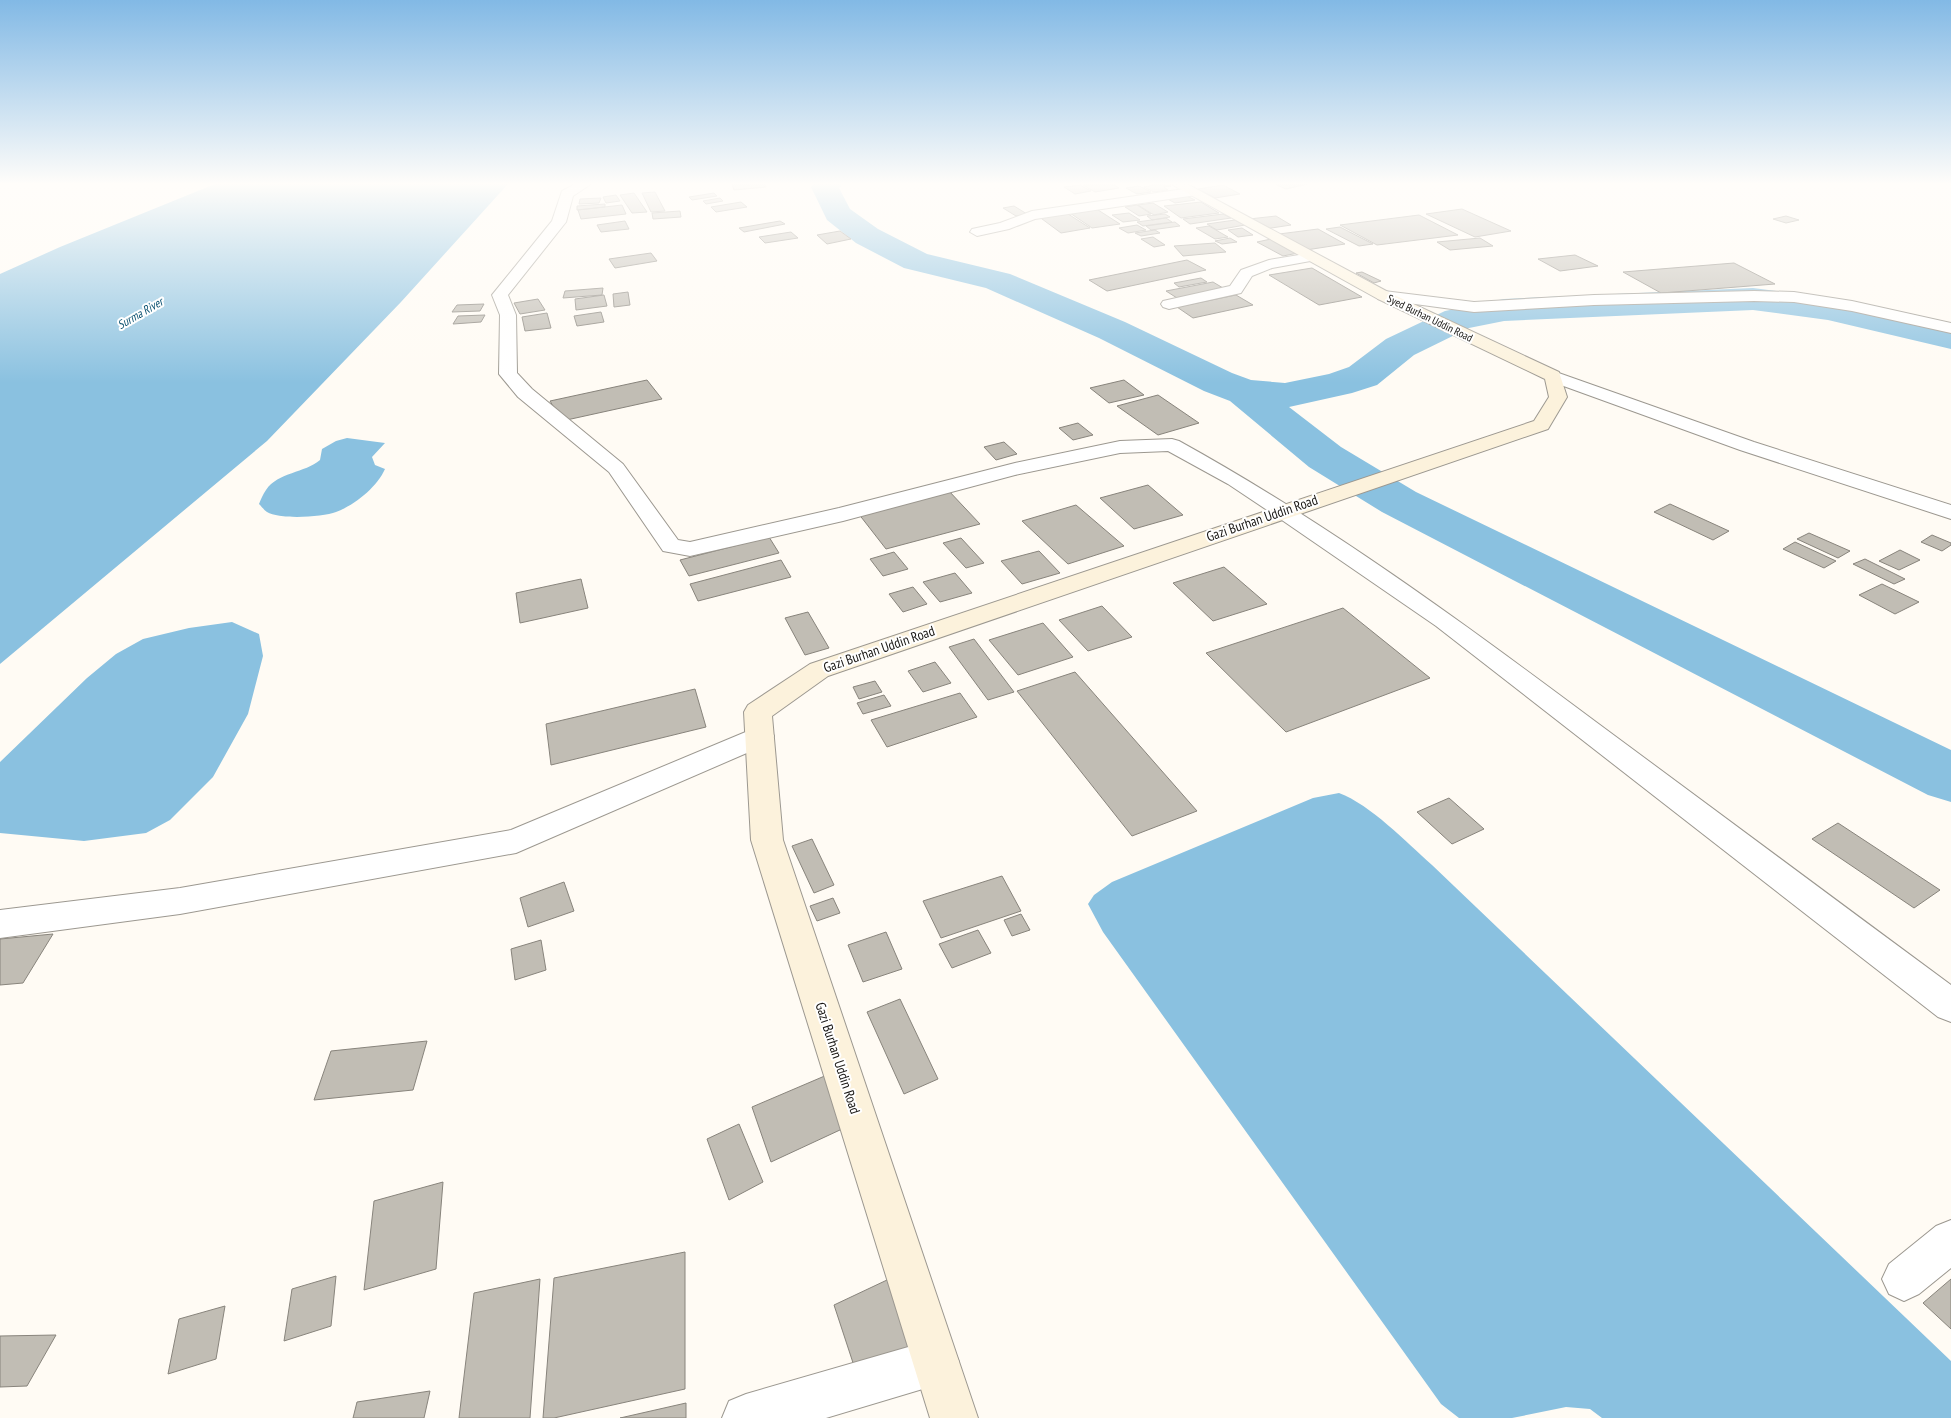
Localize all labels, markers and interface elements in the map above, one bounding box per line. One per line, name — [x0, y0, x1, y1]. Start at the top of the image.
street label: Syed Burhan Uddin Road — [1385, 291, 1475, 345]
water label: Surma River — [115, 293, 167, 332]
street label: Gazi Burhan Uddin Road — [1204, 491, 1320, 545]
street label: Gazi Burhan Uddin Road — [821, 622, 937, 676]
street label: Gazi Burhan Uddin Road — [811, 1000, 865, 1116]

